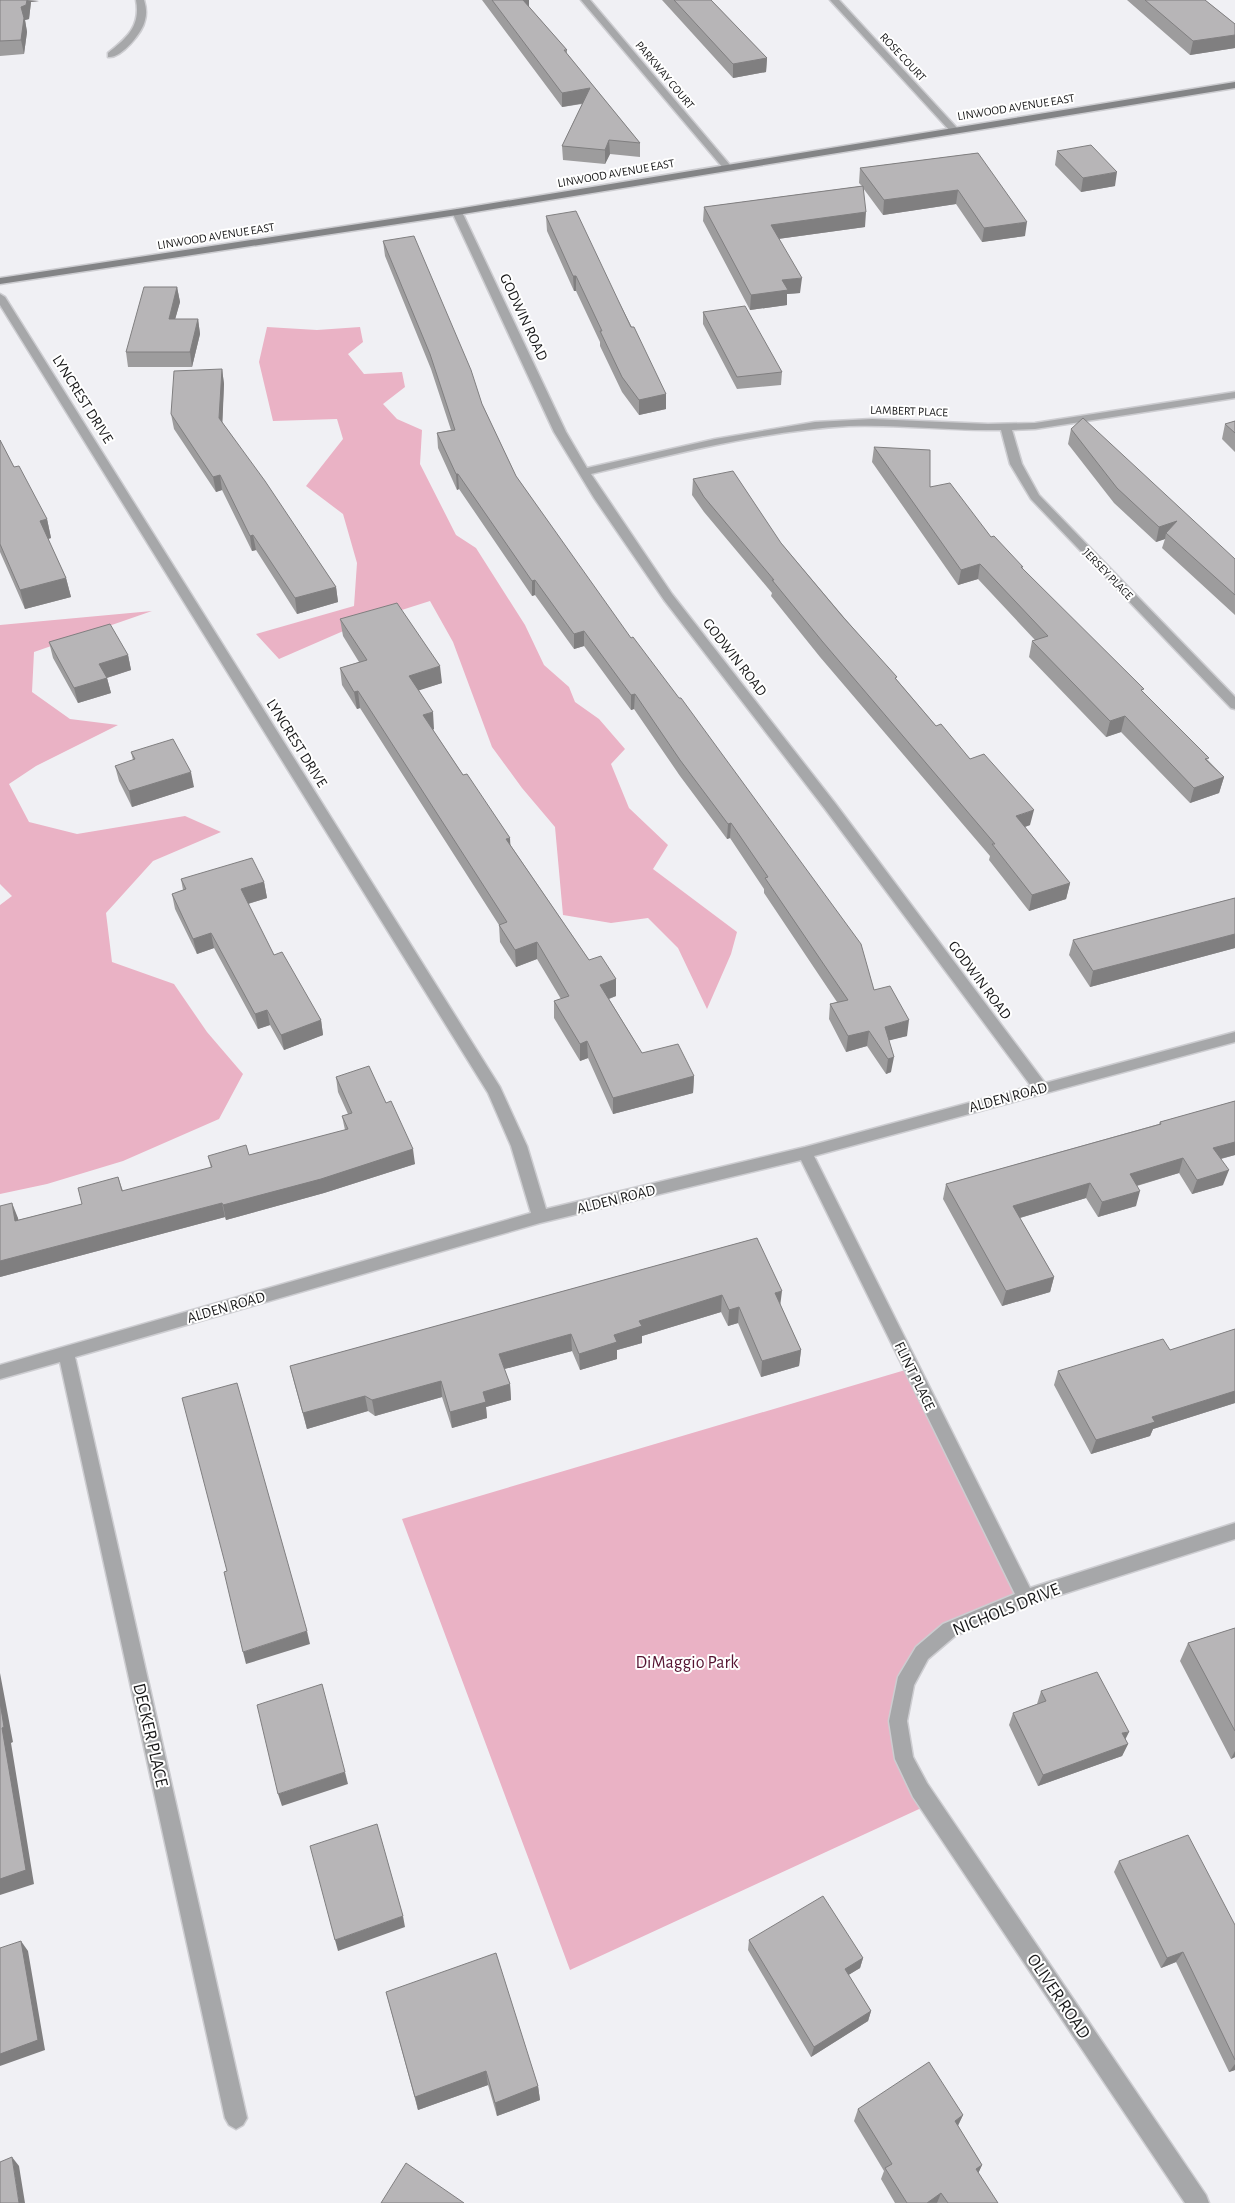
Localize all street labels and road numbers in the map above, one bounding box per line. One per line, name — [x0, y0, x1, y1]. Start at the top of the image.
street label: ROSE COURT — [878, 31, 928, 84]
street label: PARKWAY COURT — [633, 39, 697, 111]
street label: LINWOOD AVENUE EAST — [957, 92, 1076, 122]
street label: LINWOOD AVENUE EAST — [557, 157, 675, 189]
street label: LINWOOD AVENUE EAST — [157, 221, 276, 251]
street label: GODWIN ROAD — [497, 271, 550, 363]
street label: LYNCREST DRIVE — [49, 353, 116, 446]
street label: LAMBERT PLACE — [870, 404, 948, 418]
street label: JERSEY PLACE — [1081, 546, 1135, 602]
street label: GODWIN ROAD — [700, 616, 770, 699]
street label: LYNCREST DRIVE — [263, 697, 330, 790]
street label: GODWIN ROAD — [945, 938, 1014, 1023]
street label: ALDEN ROAD — [967, 1080, 1049, 1115]
street label: ALDEN ROAD — [575, 1182, 657, 1216]
street label: ALDEN ROAD — [185, 1289, 267, 1326]
street label: FLINT PLACE — [892, 1340, 938, 1413]
street label: NICHOLS DRIVE — [950, 1580, 1063, 1640]
street label: DECKER PLACE — [129, 1682, 171, 1789]
street label: OLIVER ROAD — [1023, 1951, 1093, 2042]

